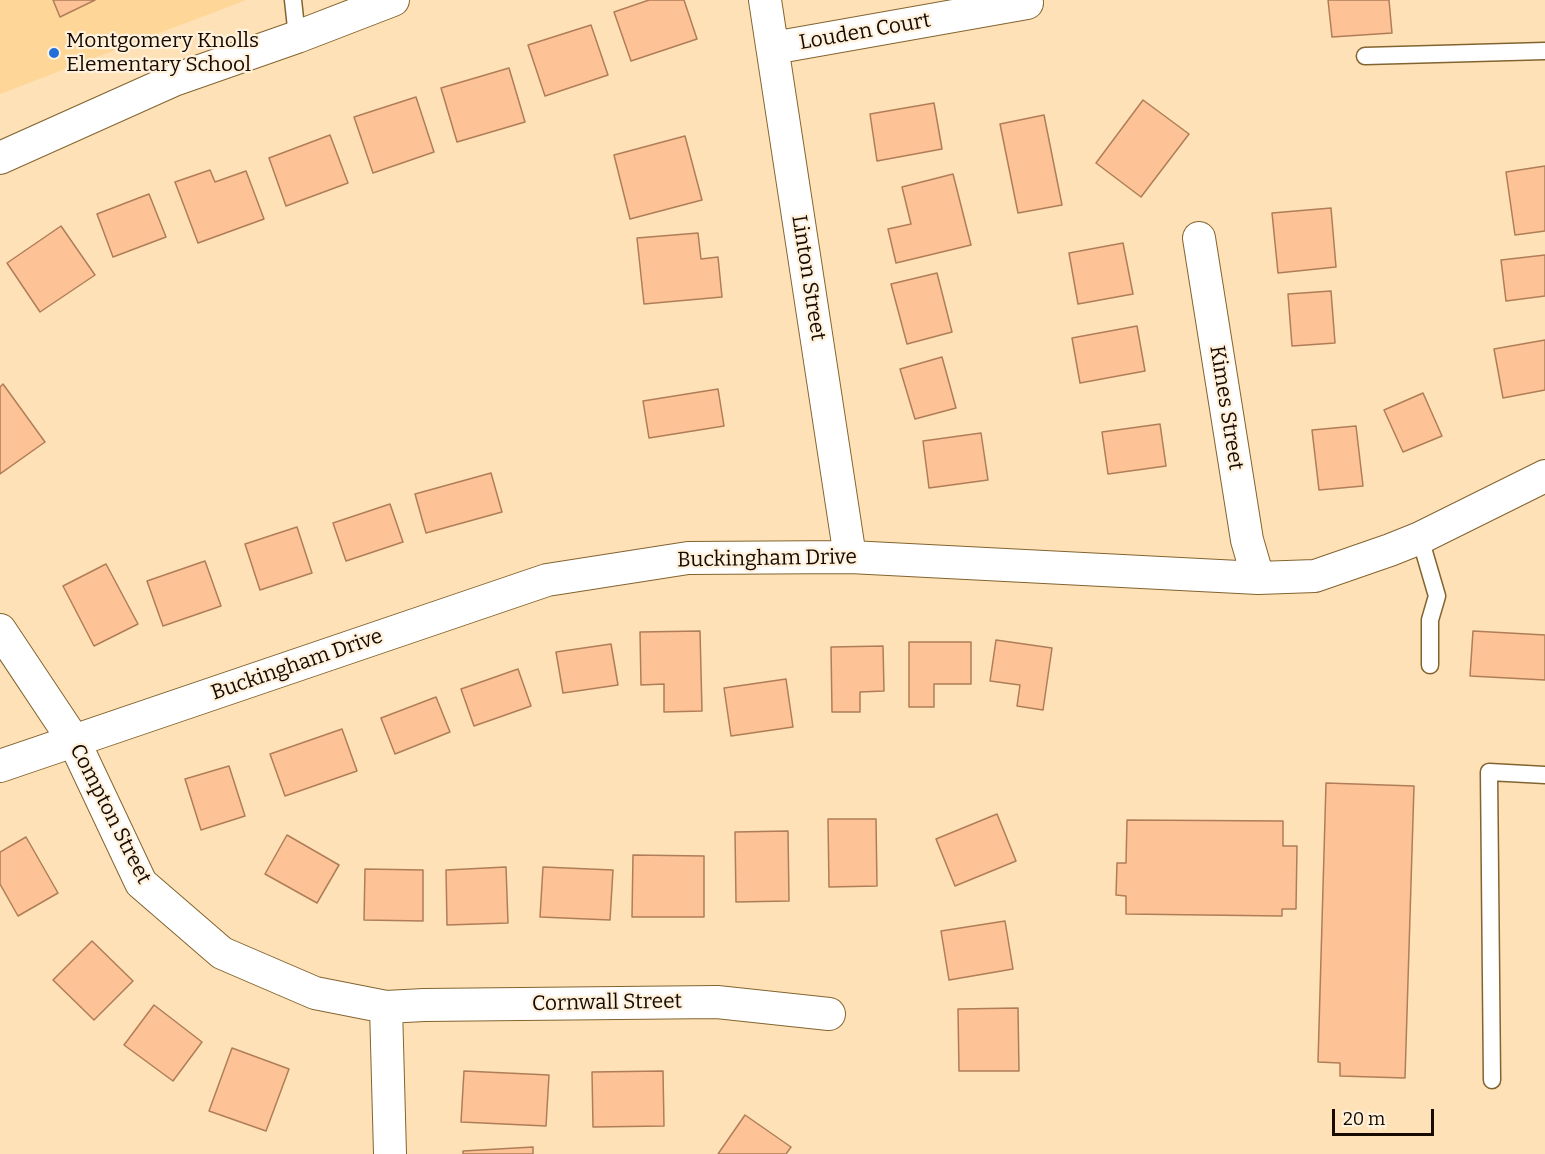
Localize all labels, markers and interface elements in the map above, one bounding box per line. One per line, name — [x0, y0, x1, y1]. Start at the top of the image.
street label: Louden Court — [797, 8, 933, 56]
place label: Montgomery Knolls Elementary School — [66, 28, 259, 78]
marker: Montgomery Knolls Elementary School — [47, 46, 61, 60]
street label: Linton Street — [786, 213, 830, 343]
street label: Kimes Street — [1204, 344, 1248, 472]
street label: Buckingham Drive — [677, 545, 857, 573]
street label: Buckingham Drive — [208, 624, 386, 706]
street label: Compton Street — [64, 740, 156, 888]
street label: Cornwall Street — [532, 989, 682, 1017]
scale bar — [1335, 1097, 1437, 1135]
text: 20 m — [1343, 1108, 1385, 1130]

